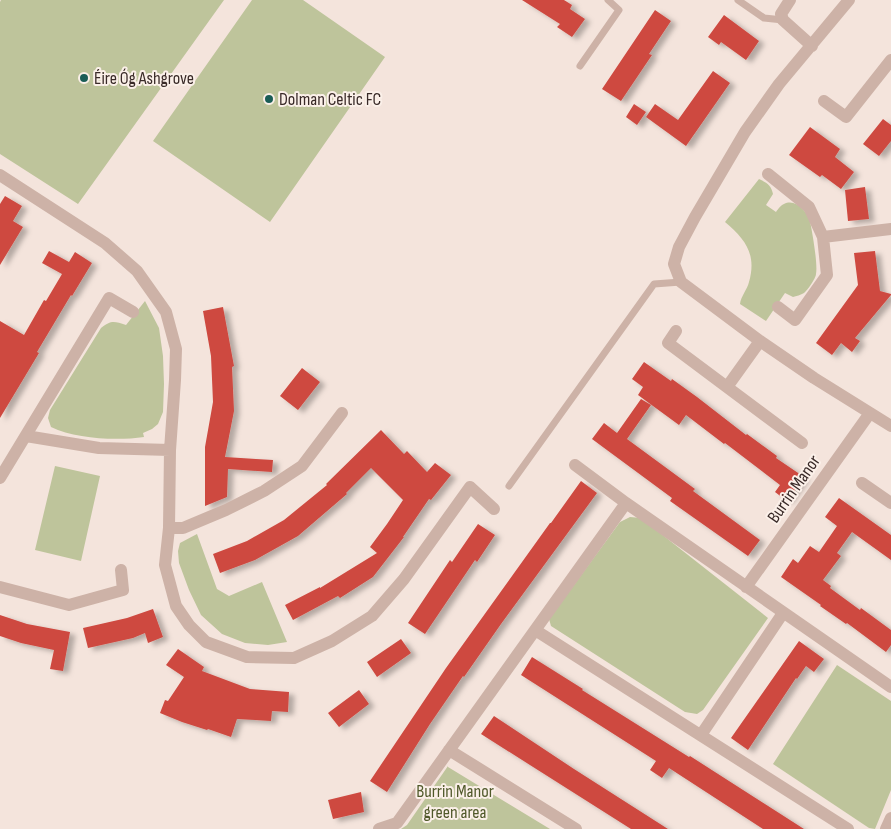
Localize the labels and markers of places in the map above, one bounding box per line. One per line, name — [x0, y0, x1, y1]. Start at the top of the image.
place label: Éire Óg Ashgrove — [94, 68, 194, 89]
marker: Éire Óg Ashgrove — [78, 72, 90, 84]
place label: Dolman Celtic FC — [279, 89, 381, 110]
marker: Dolman Celtic FC — [263, 93, 275, 105]

